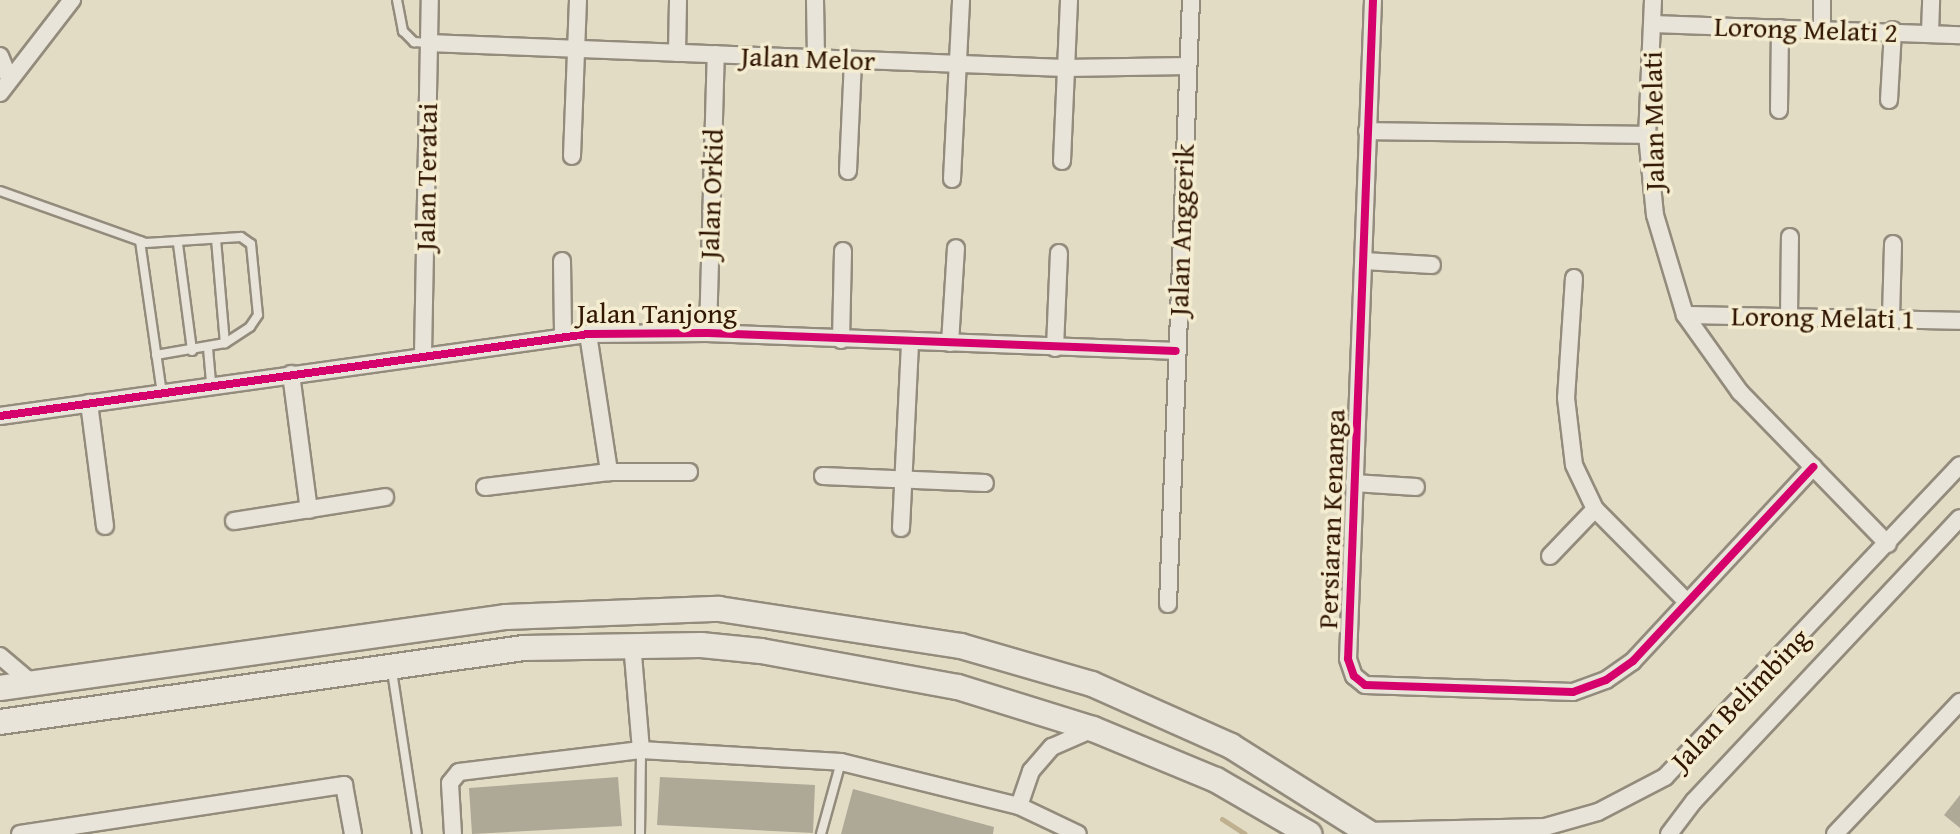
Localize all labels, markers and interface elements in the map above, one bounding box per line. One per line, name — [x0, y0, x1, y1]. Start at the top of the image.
street label: Lorong Melati 2 — [1714, 9, 1898, 49]
street label: Jalan Melor — [740, 39, 876, 77]
street label: Jalan Melati — [1635, 51, 1671, 191]
street label: Jalan Teratai — [408, 103, 444, 251]
street label: Jalan Orkid — [692, 128, 730, 260]
street label: Jalan Anggerik — [1161, 143, 1201, 317]
street label: Jalan Tanjong — [577, 296, 737, 330]
street label: Lorong Melati 1 — [1731, 299, 1915, 335]
street label: Persiaran Kenanga — [1310, 409, 1352, 629]
street label: Jalan Belimbing — [1664, 621, 1816, 777]

